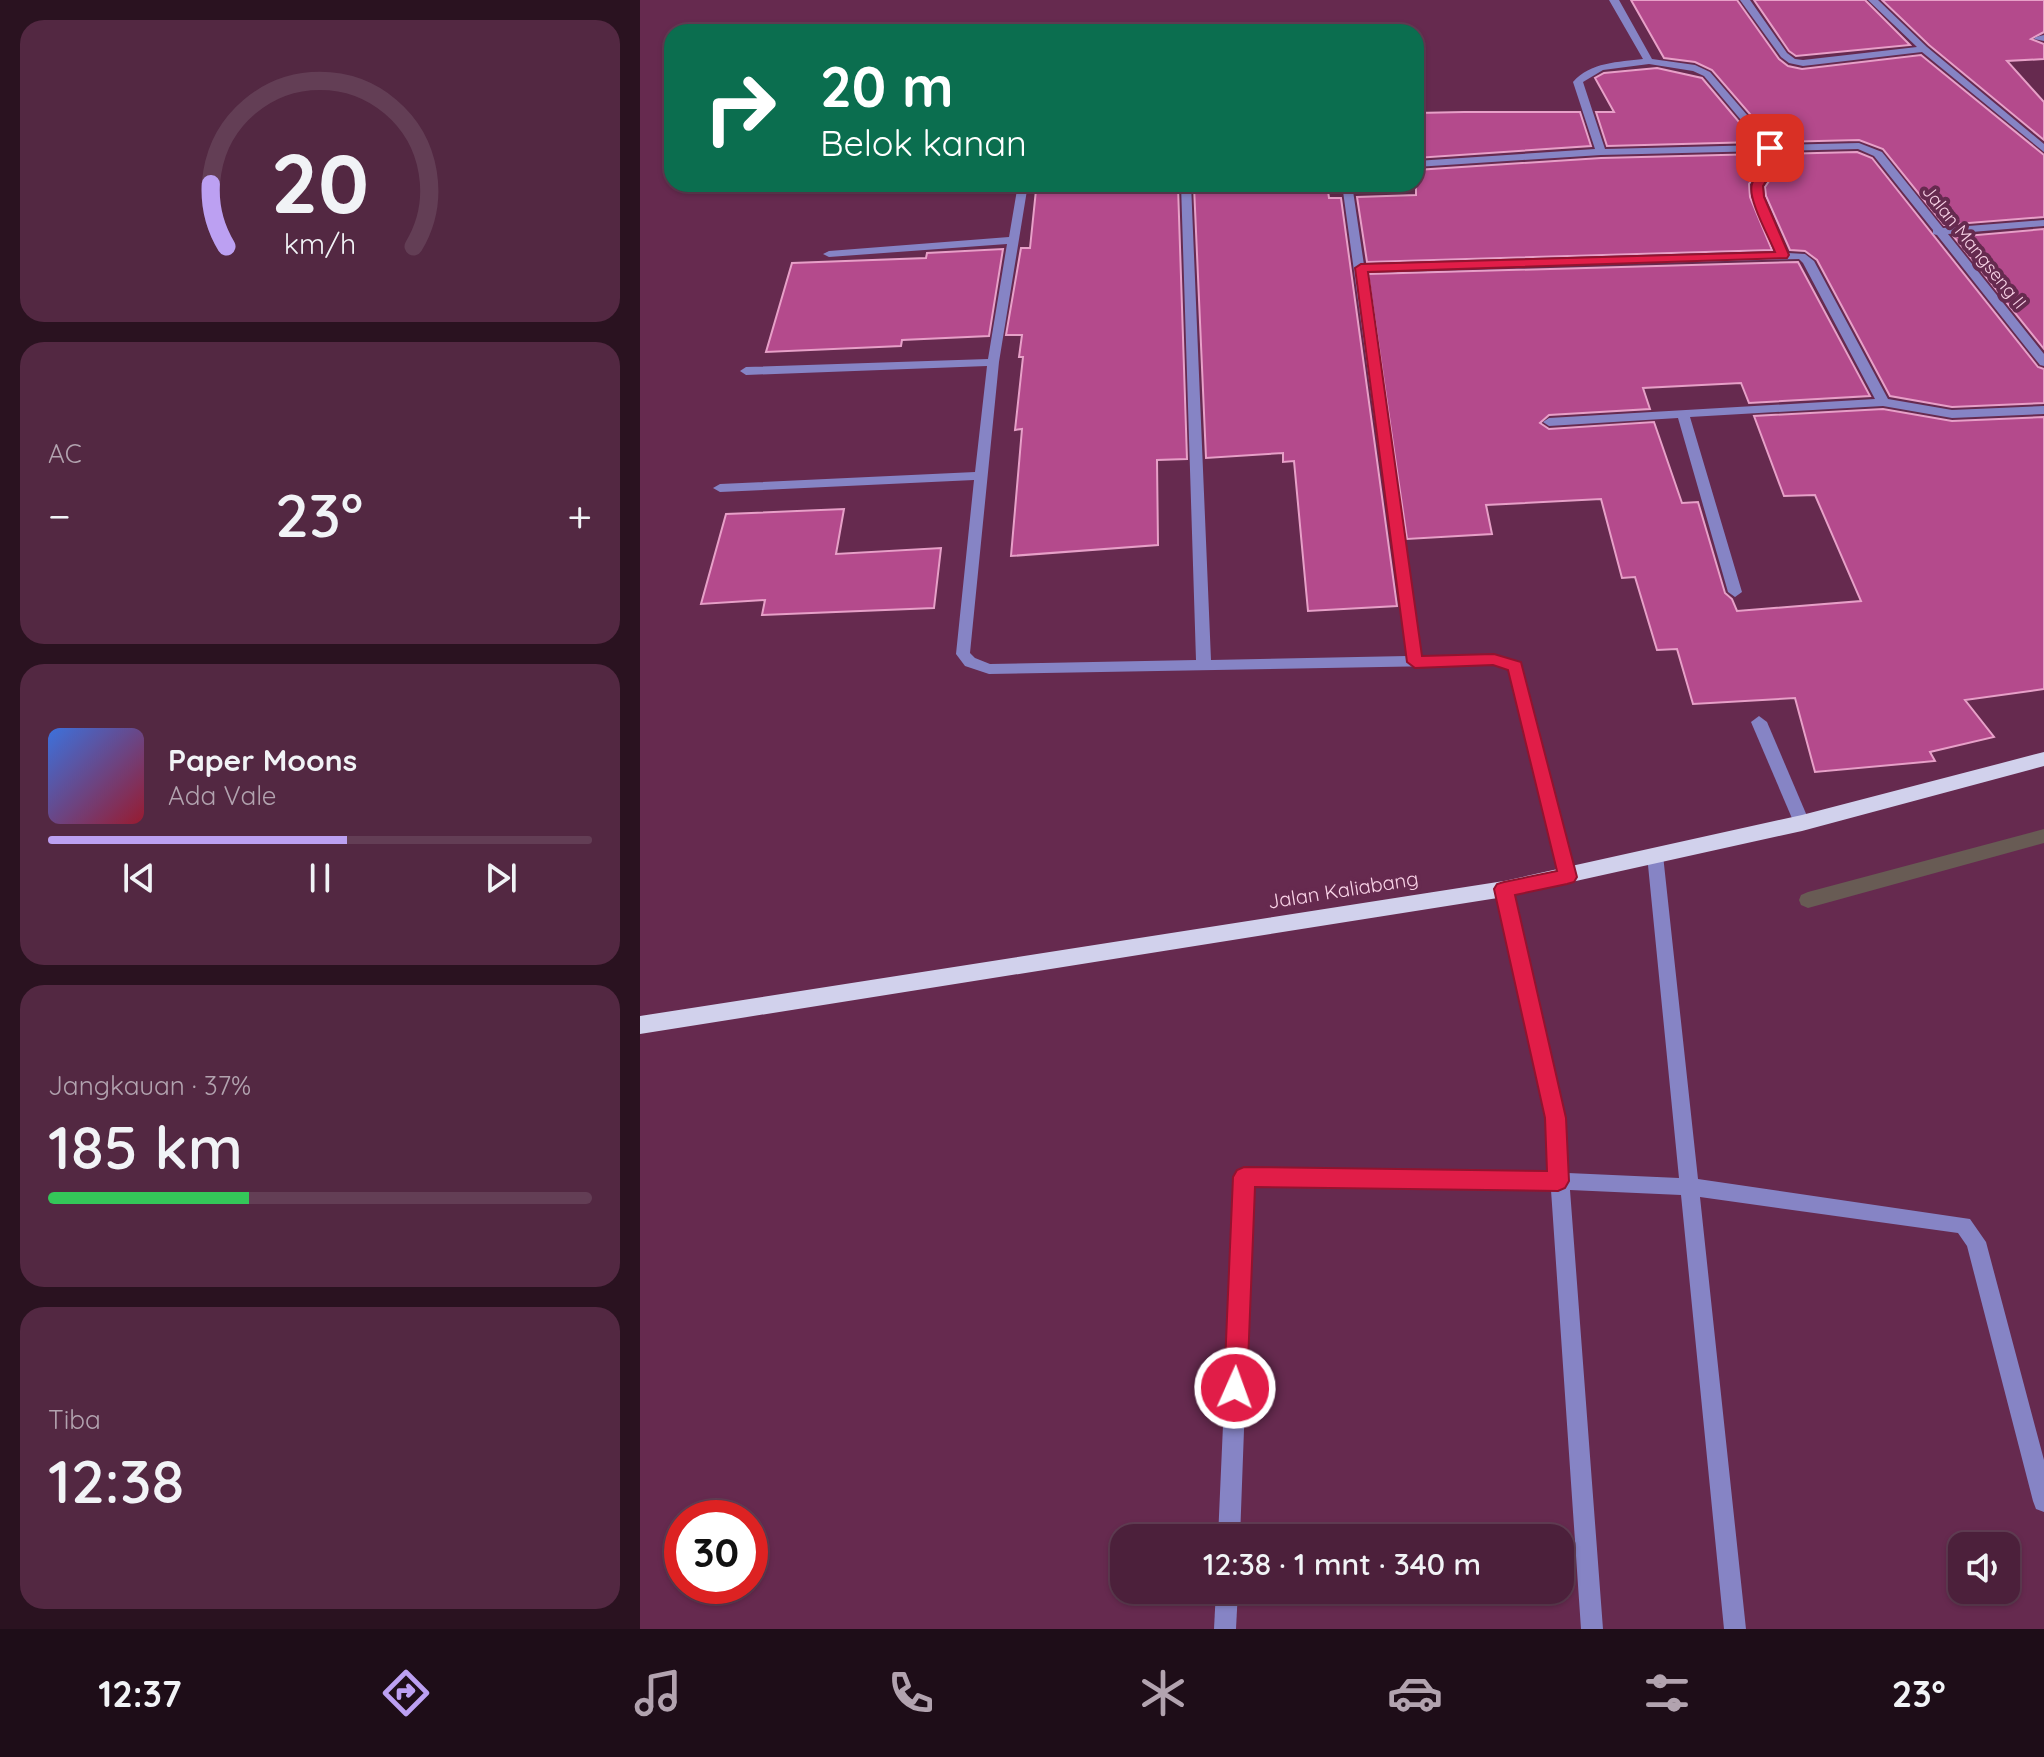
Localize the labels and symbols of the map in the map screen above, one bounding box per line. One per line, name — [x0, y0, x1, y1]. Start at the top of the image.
pin — [1736, 114, 1804, 182]
street label: Jalan Mangseng II — [1917, 180, 2031, 313]
street label: Jalan Kaliabang — [1266, 865, 1420, 914]
position arrow — [1193, 1346, 1277, 1430]
speed limit sign: 30 — [664, 1500, 768, 1604]

